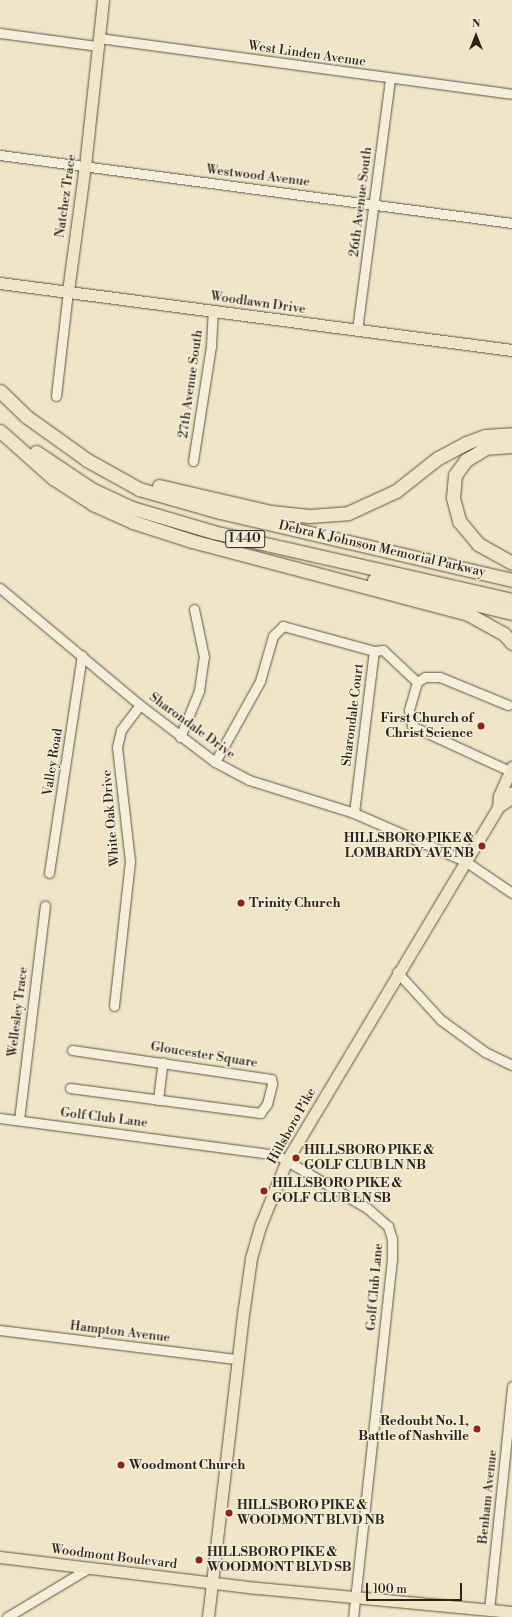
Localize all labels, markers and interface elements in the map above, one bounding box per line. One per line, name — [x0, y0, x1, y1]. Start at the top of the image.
north arrow — [456, 16, 496, 56]
text: N — [472, 17, 480, 31]
street label: West Linden Avenue — [247, 38, 367, 70]
street label: 26th Avenue South — [347, 146, 375, 258]
street label: Natchez Trace — [52, 153, 80, 239]
street label: Westwood Avenue — [205, 162, 311, 190]
street label: Woodlawn Drive — [210, 289, 306, 317]
street label: 27th Avenue South — [176, 329, 206, 439]
street label: Debra K Johnson Memorial Parkway — [277, 518, 487, 580]
road number: I 440 — [225, 529, 265, 549]
street label: Sharondale Court — [339, 663, 367, 767]
street label: Sharondale Drive — [146, 690, 238, 762]
place label: First Church of Christ Science — [381, 711, 473, 742]
marker: First Church of Christ Science — [476, 721, 486, 731]
street label: Valley Road — [40, 727, 66, 797]
street label: White Oak Drive — [99, 769, 123, 867]
place label: HILLSBORO PIKE & LOMBARDY AVE NB — [344, 831, 474, 862]
marker: HILLSBORO PIKE & LOMBARDY AVE NB — [477, 841, 487, 851]
place label: Trinity Church — [249, 895, 340, 911]
marker: Trinity Church — [236, 898, 246, 908]
street label: Wellesley Trace — [5, 966, 31, 1058]
street label: Gloucester Square — [149, 1039, 259, 1071]
street label: Hillsboro Pike — [265, 1085, 319, 1167]
street label: Golf Club Lane — [59, 1105, 149, 1131]
place label: HILLSBORO PIKE & GOLF CLUB LN NB — [304, 1143, 434, 1174]
marker: HILLSBORO PIKE & GOLF CLUB LN NB — [291, 1153, 301, 1163]
place label: HILLSBORO PIKE & GOLF CLUB LN SB — [272, 1176, 402, 1207]
marker: HILLSBORO PIKE & GOLF CLUB LN SB — [259, 1186, 269, 1196]
street label: Golf Club Lane — [363, 1243, 387, 1331]
street label: Hampton Avenue — [69, 1318, 171, 1346]
place label: Redoubt No. 1, Battle of Nashville — [358, 1414, 469, 1445]
marker: Redoubt No. 1, Battle of Nashville — [472, 1424, 482, 1434]
street label: Benham Avenue — [475, 1449, 501, 1545]
place label: Woodmont Church — [129, 1457, 245, 1473]
marker: Woodmont Church — [116, 1460, 126, 1470]
place label: HILLSBORO PIKE & WOODMONT BLVD NB — [237, 1498, 384, 1529]
marker: HILLSBORO PIKE & WOODMONT BLVD NB — [224, 1508, 234, 1518]
street label: Woodmont Boulevard — [50, 1542, 178, 1572]
place label: HILLSBORO PIKE & WOODMONT BLVD SB — [207, 1545, 352, 1576]
marker: HILLSBORO PIKE & WOODMONT BLVD SB — [194, 1555, 204, 1565]
scale bar — [368, 1575, 464, 1601]
text: 100 m — [373, 1582, 407, 1597]

